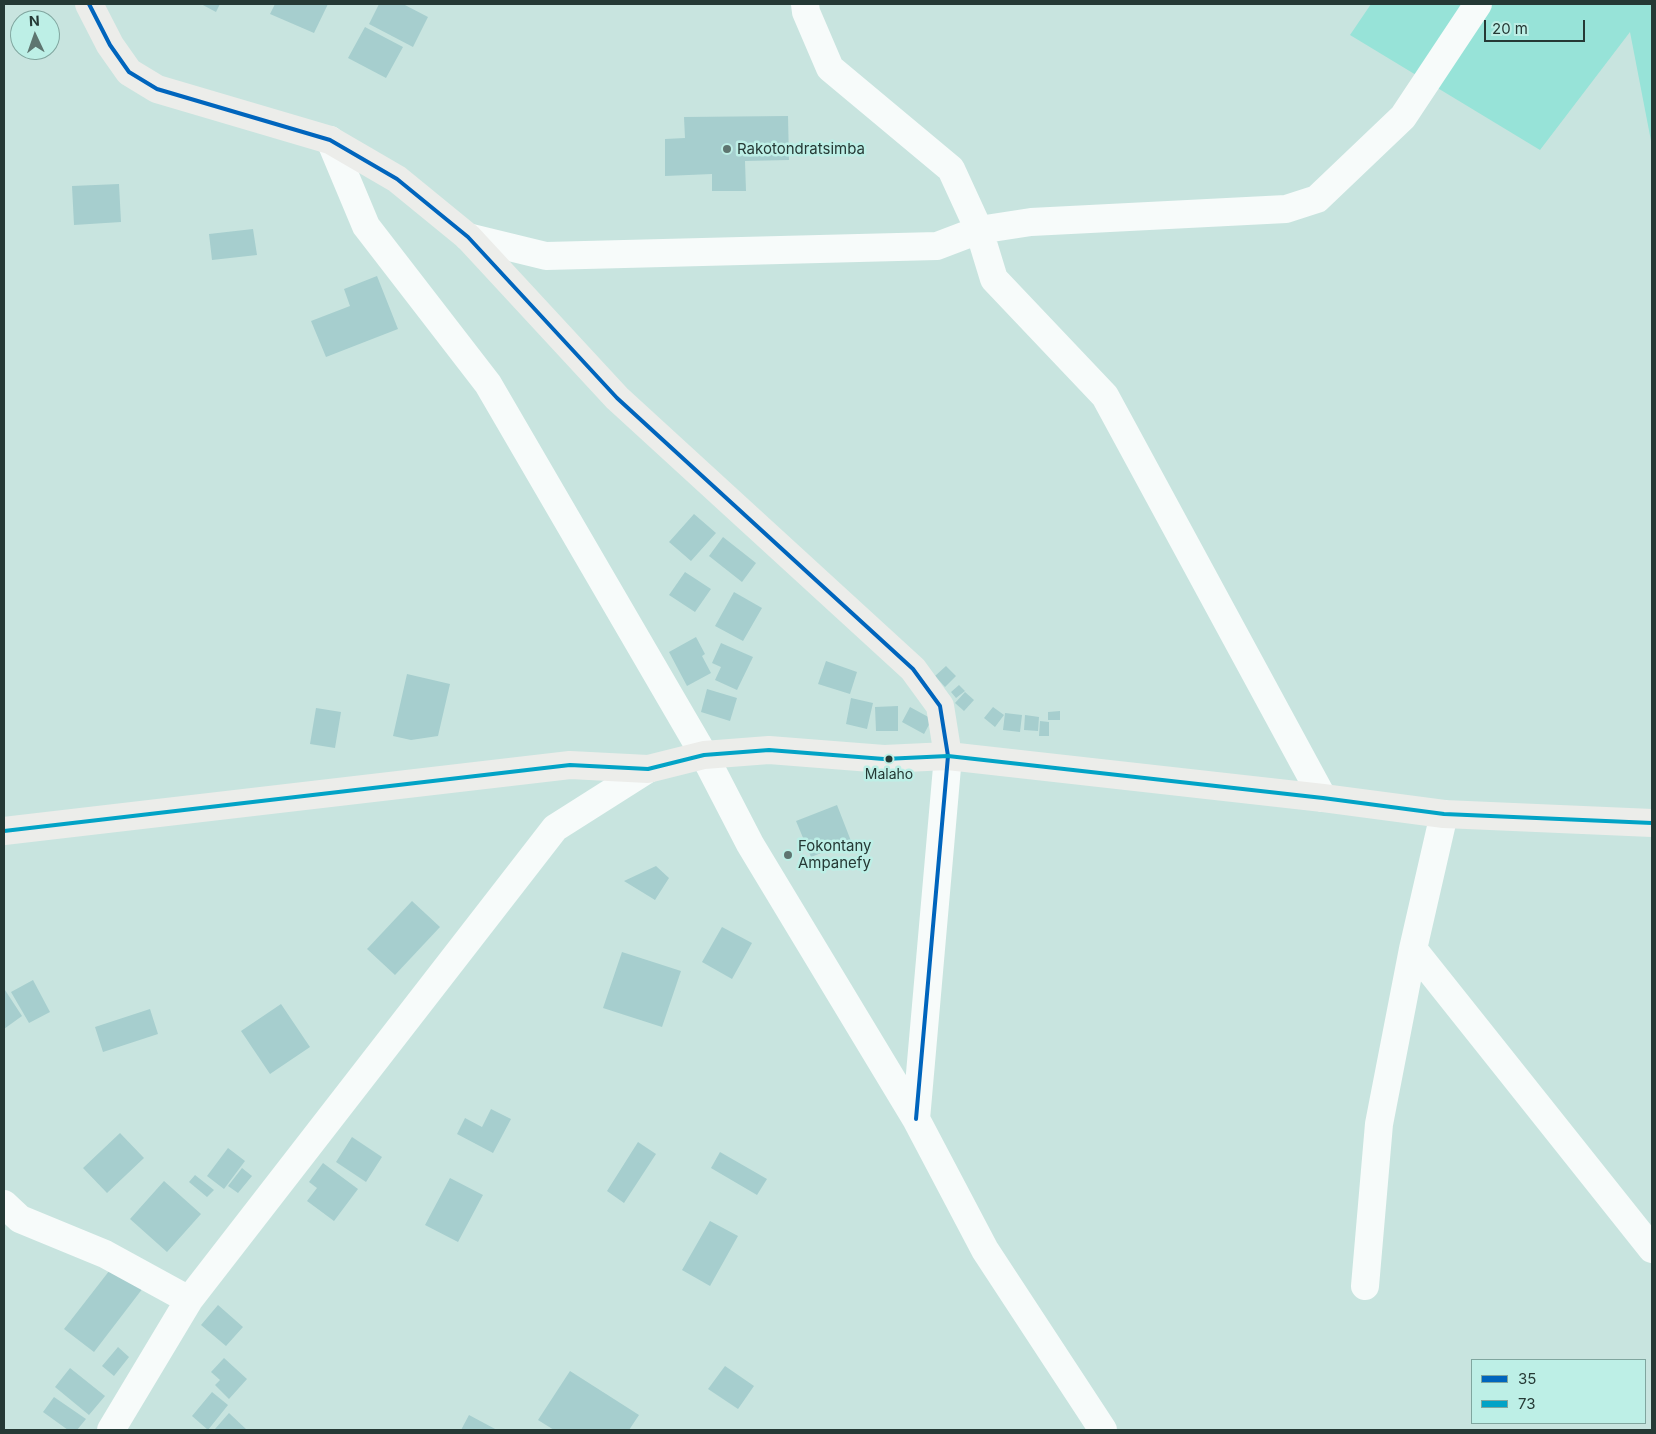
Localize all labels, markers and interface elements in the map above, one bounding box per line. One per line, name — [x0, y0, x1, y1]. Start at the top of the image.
north arrow — [10, 10, 60, 60]
scale bar — [1486, 10, 1587, 42]
text: N — [28, 12, 40, 29]
text: 20 m — [1492, 19, 1528, 38]
place label: Rakotondratsimba — [737, 140, 865, 158]
marker: Rakotondratsimba — [721, 143, 733, 155]
marker: Malaho — [884, 754, 894, 764]
place label: Malaho — [865, 767, 913, 783]
place label: Fokontany Ampanefy — [798, 837, 871, 872]
marker: Fokontany Ampanefy — [782, 849, 794, 861]
legend — [1471, 1359, 1646, 1424]
text: 35 — [1518, 1369, 1536, 1388]
text: 73 — [1518, 1394, 1536, 1413]

